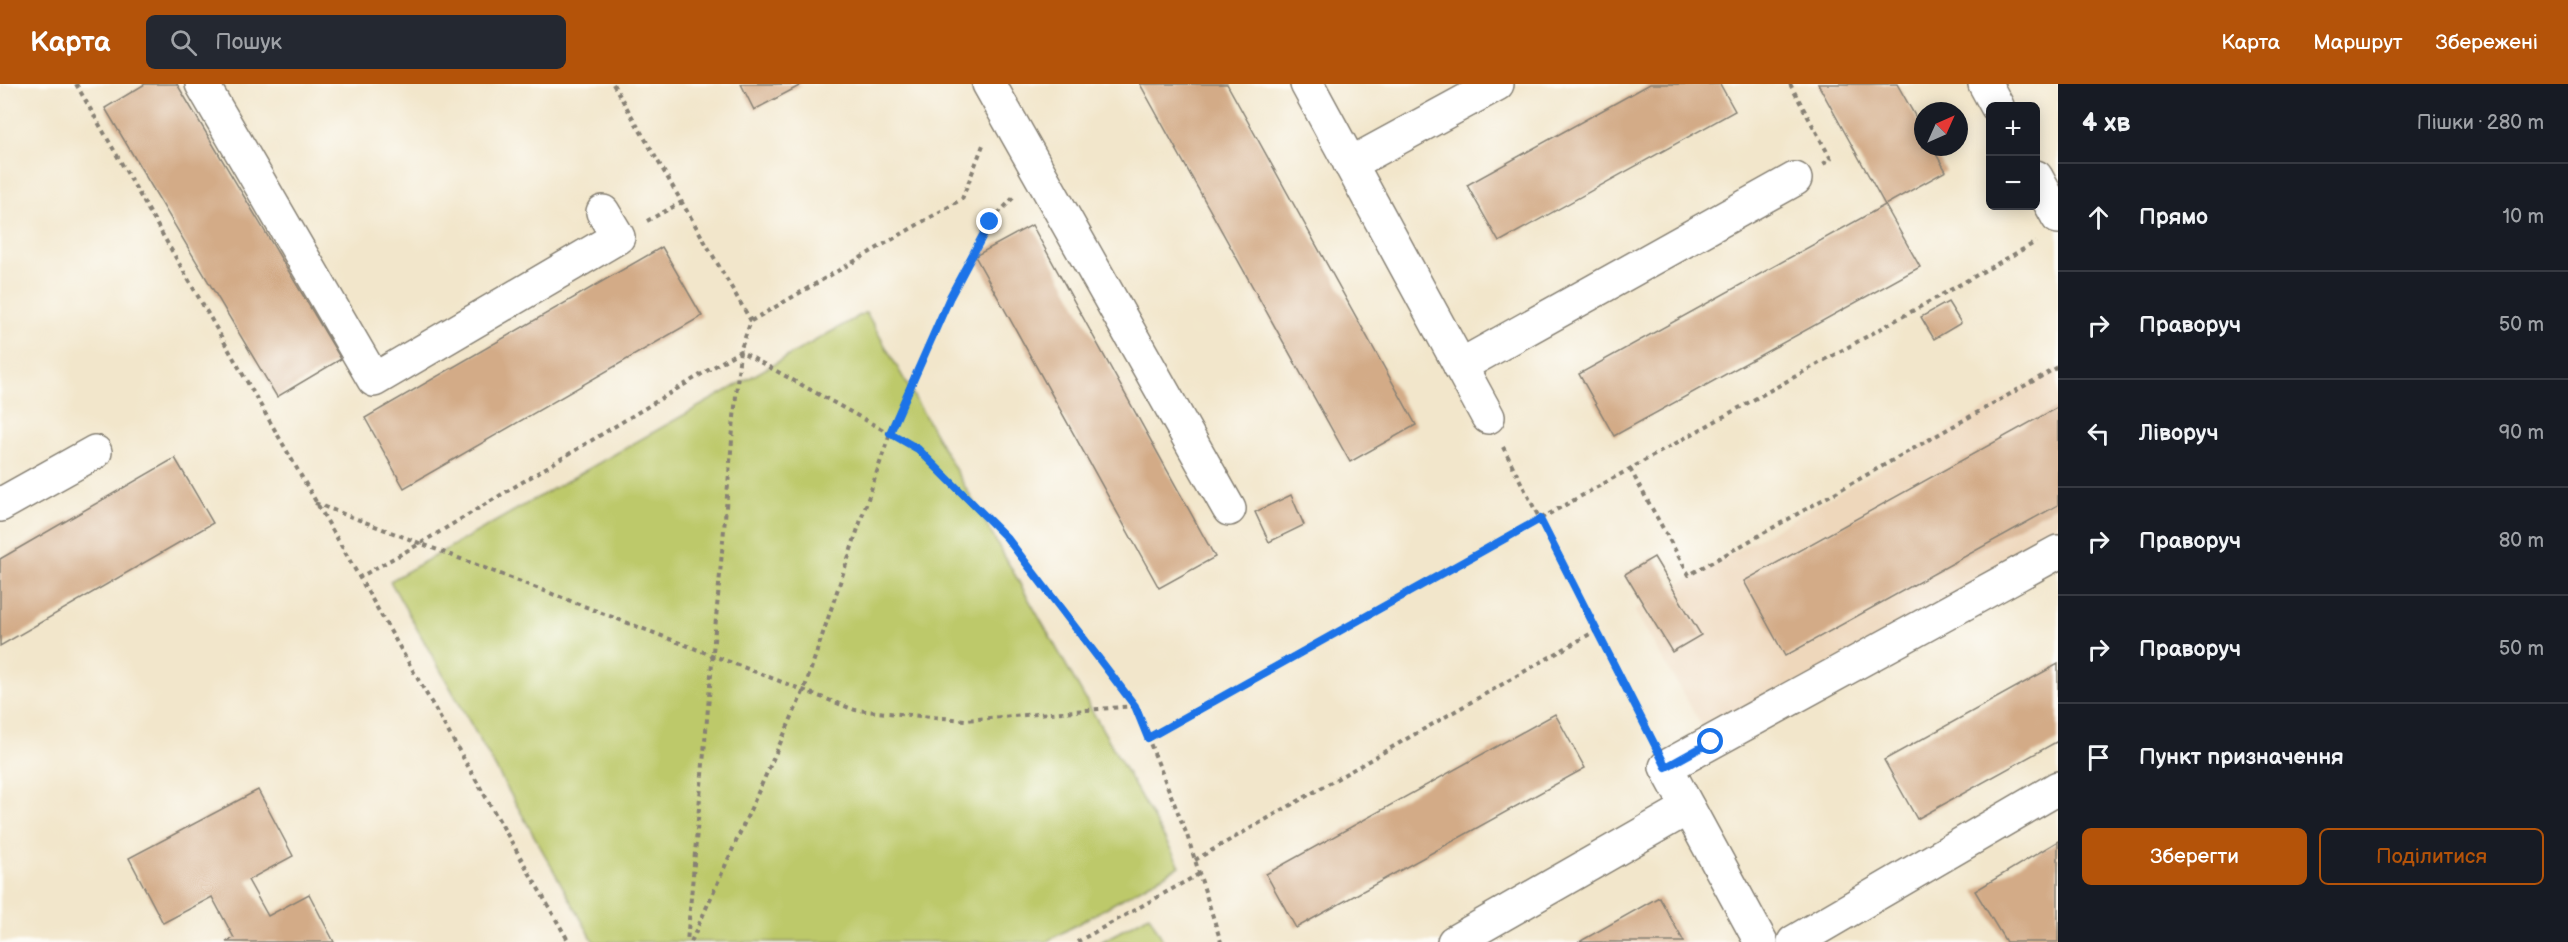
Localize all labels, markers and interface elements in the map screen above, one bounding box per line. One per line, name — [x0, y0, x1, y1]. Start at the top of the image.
search box — [146, 15, 566, 69]
text: Карта — [30, 26, 110, 59]
icon: search — [167, 26, 200, 59]
text: Пошук — [215, 29, 282, 56]
text: Карта — [2221, 30, 2280, 55]
text: Маршрут — [2313, 30, 2403, 55]
text: Збережені — [2436, 30, 2538, 55]
north arrow — [1914, 102, 1968, 156]
map controls — [1986, 102, 2040, 210]
button: + — [1986, 102, 2040, 156]
text: 4 хв — [2082, 108, 2130, 139]
text: Пішки · 280 m — [2417, 111, 2544, 135]
button: − — [1986, 156, 2040, 210]
icon: ahead — [2082, 201, 2115, 234]
text: Прямо — [2139, 204, 2208, 231]
text: 10 m — [2503, 205, 2544, 229]
route end — [976, 208, 1002, 234]
icon: right — [2082, 309, 2115, 342]
text: Праворуч — [2139, 312, 2241, 339]
text: 50 m — [2499, 313, 2544, 337]
icon: left — [2082, 417, 2115, 450]
text: Ліворуч — [2139, 420, 2219, 447]
text: 90 m — [2499, 421, 2544, 445]
icon: right — [2082, 525, 2115, 558]
text: Праворуч — [2139, 528, 2241, 555]
text: 80 m — [2499, 529, 2544, 553]
icon: right — [2082, 633, 2115, 666]
text: Праворуч — [2139, 636, 2241, 663]
text: 50 m — [2499, 637, 2544, 661]
route start — [1697, 728, 1723, 754]
icon: arrive — [2082, 741, 2115, 774]
text: Пункт призначення — [2139, 744, 2344, 771]
button: Зберегти — [2082, 828, 2307, 885]
button: Поділитися — [2319, 828, 2544, 885]

